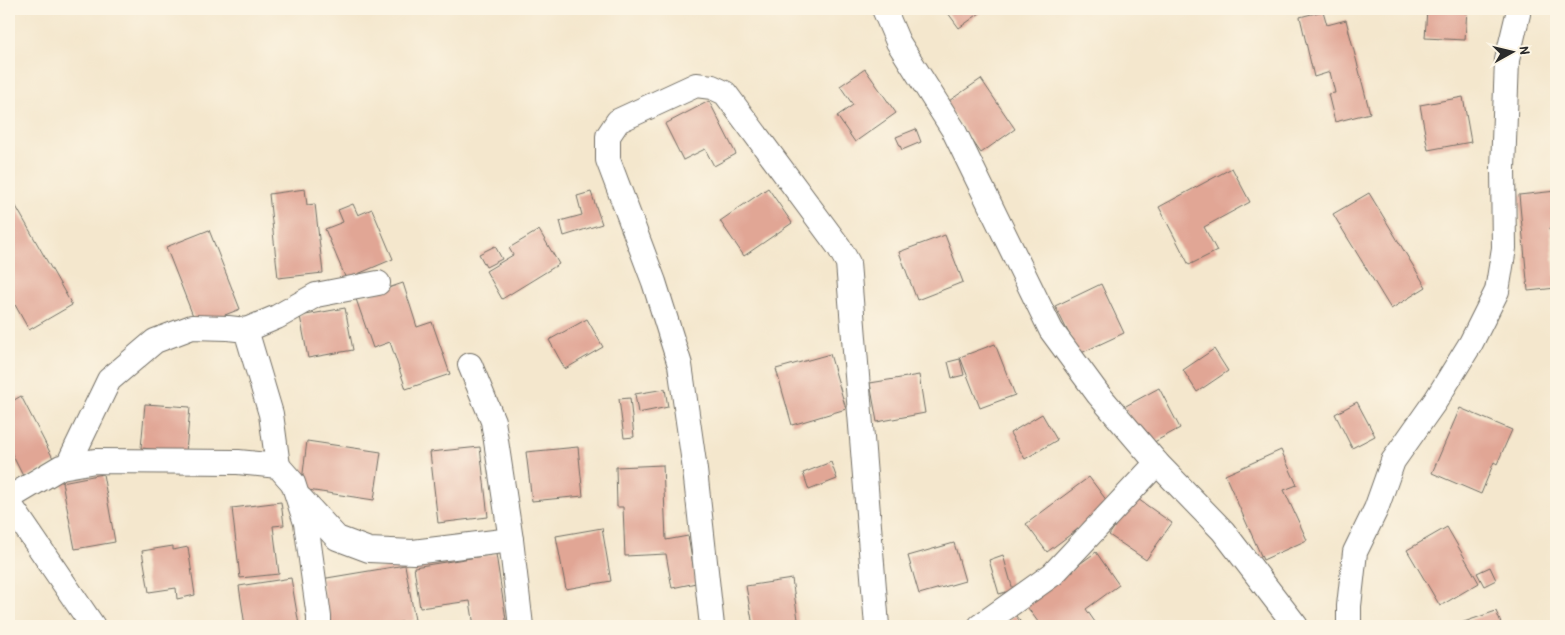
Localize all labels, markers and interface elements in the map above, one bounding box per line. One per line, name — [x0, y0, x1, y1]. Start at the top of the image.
north arrow — [1488, 28, 1538, 78]
text: N — [1515, 45, 1535, 56]

